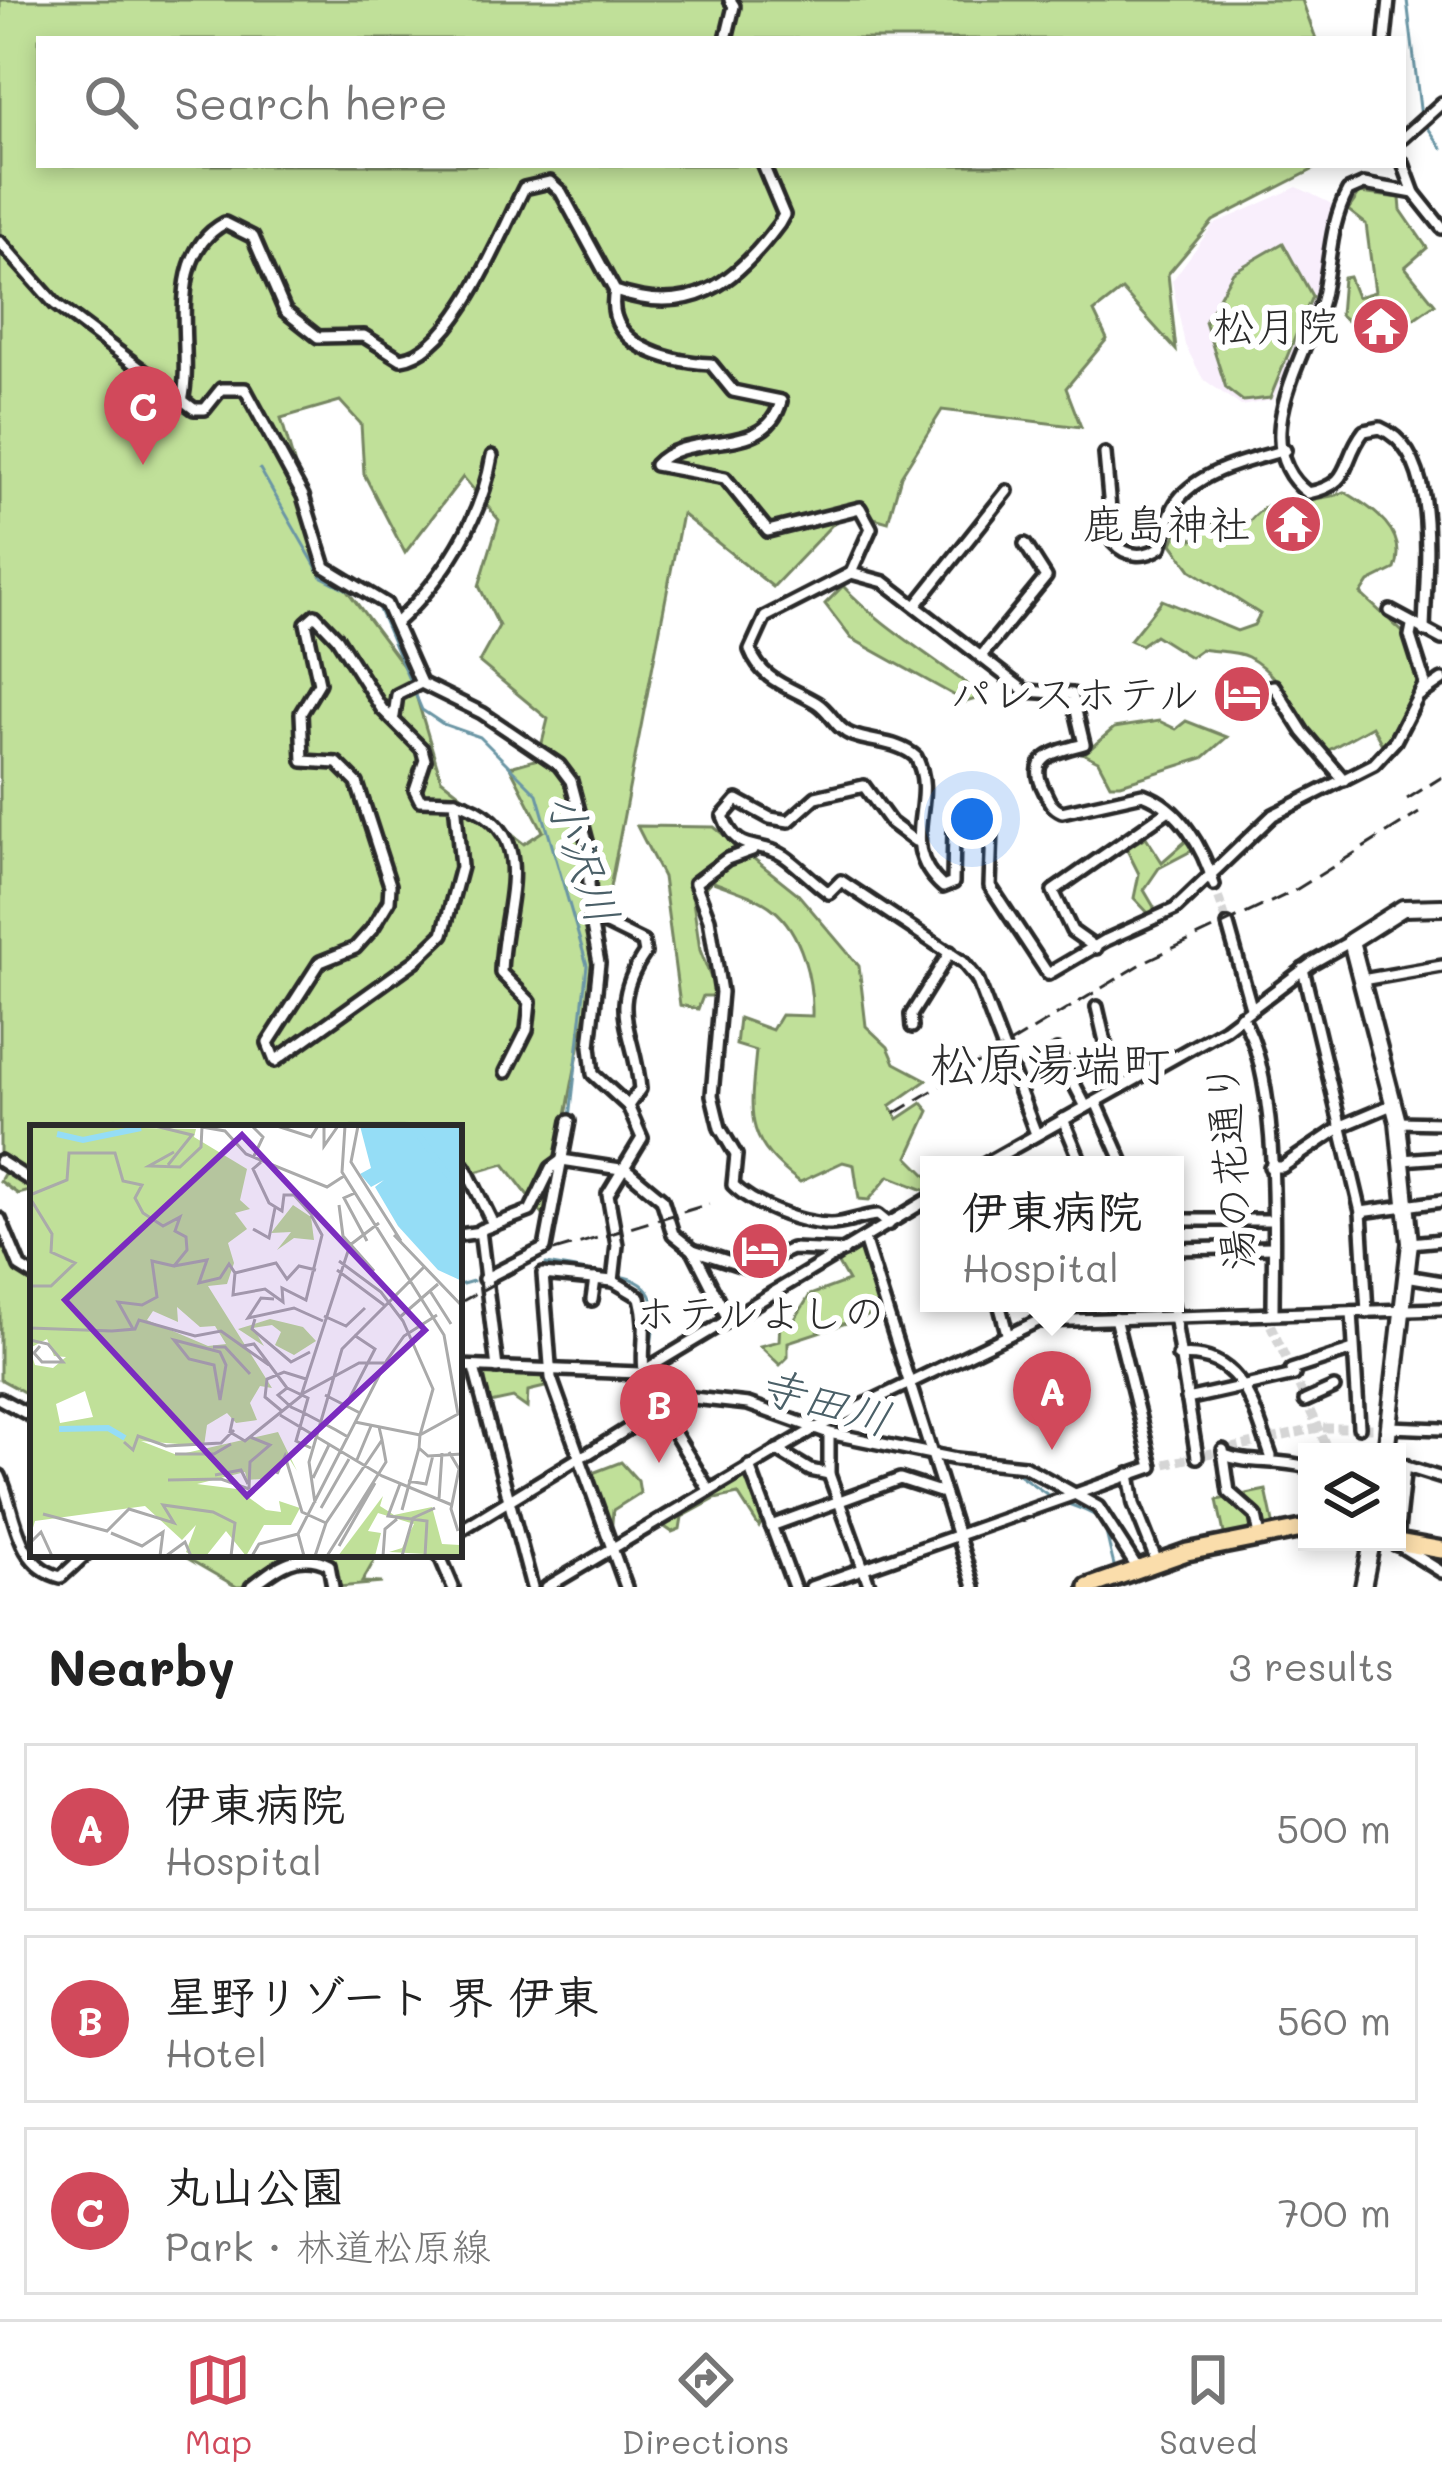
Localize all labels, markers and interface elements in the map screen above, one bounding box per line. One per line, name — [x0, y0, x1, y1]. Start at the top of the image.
search box — [36, 36, 1406, 168]
icon: search — [78, 69, 144, 135]
text: Search here — [174, 73, 448, 131]
temple icon: 松月院 — [1350, 295, 1412, 357]
place label: 松月院 — [1213, 297, 1339, 352]
pin: C — [104, 366, 182, 465]
temple icon: 鹿島神社 — [1262, 493, 1324, 555]
place label: 鹿島神社 — [1083, 495, 1251, 550]
hotel icon: パレスホテル — [1211, 663, 1273, 725]
place label: パレスホテル — [950, 665, 1200, 720]
water label: 小沢川 — [535, 784, 634, 931]
your location — [942, 789, 1002, 849]
district label: 松原湯端町 — [930, 1031, 1170, 1093]
street label: 湯の花通り — [1192, 1059, 1265, 1273]
inset map — [30, 1125, 462, 1557]
popup — [920, 1156, 1184, 1312]
text: 伊東病院 — [962, 1181, 1142, 1239]
hotel icon: ホテルよしの — [729, 1220, 791, 1282]
text: Hospital — [962, 1241, 1119, 1292]
place label: ホテルよしの — [635, 1284, 885, 1339]
pin: A — [1013, 1351, 1091, 1450]
water label: 寺田川 — [753, 1354, 898, 1447]
pin: B — [620, 1364, 698, 1463]
map controls — [1298, 1443, 1406, 1551]
button: layers — [1298, 1443, 1406, 1551]
text: Nearby — [48, 1632, 235, 1699]
text: 3 results — [1229, 1640, 1394, 1691]
text: 伊東病院 — [165, 1774, 345, 1832]
text: A — [76, 1802, 104, 1853]
text: 500 m — [1277, 1802, 1391, 1853]
text: Hospital — [165, 1834, 322, 1885]
text: 星野リゾート 界 伊東 — [165, 1966, 599, 2024]
text: B — [77, 1994, 103, 2045]
text: 560 m — [1277, 1994, 1391, 2045]
text: Hotel — [165, 2026, 267, 2077]
text: 丸山公園 — [165, 2156, 345, 2214]
text: C — [76, 2186, 104, 2237]
text: 700 m — [1278, 2186, 1391, 2237]
text: Park · 林道松原線 — [165, 2220, 490, 2271]
tab: Map — [185, 2347, 252, 2462]
tab: Directions — [622, 2347, 789, 2462]
tab: Saved — [1159, 2347, 1257, 2462]

